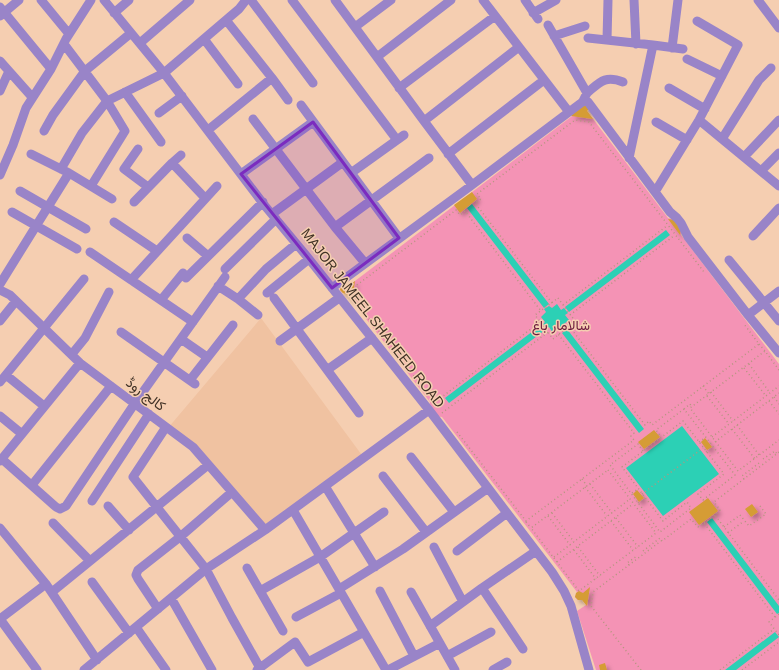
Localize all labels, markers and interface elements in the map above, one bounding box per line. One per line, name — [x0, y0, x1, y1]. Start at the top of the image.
street label: MAJOR JAMEEL SHAHEED ROAD — [298, 225, 448, 411]
park label: شالامار باغ — [532, 317, 590, 336]
street label: کالج روڈ — [121, 374, 169, 416]

